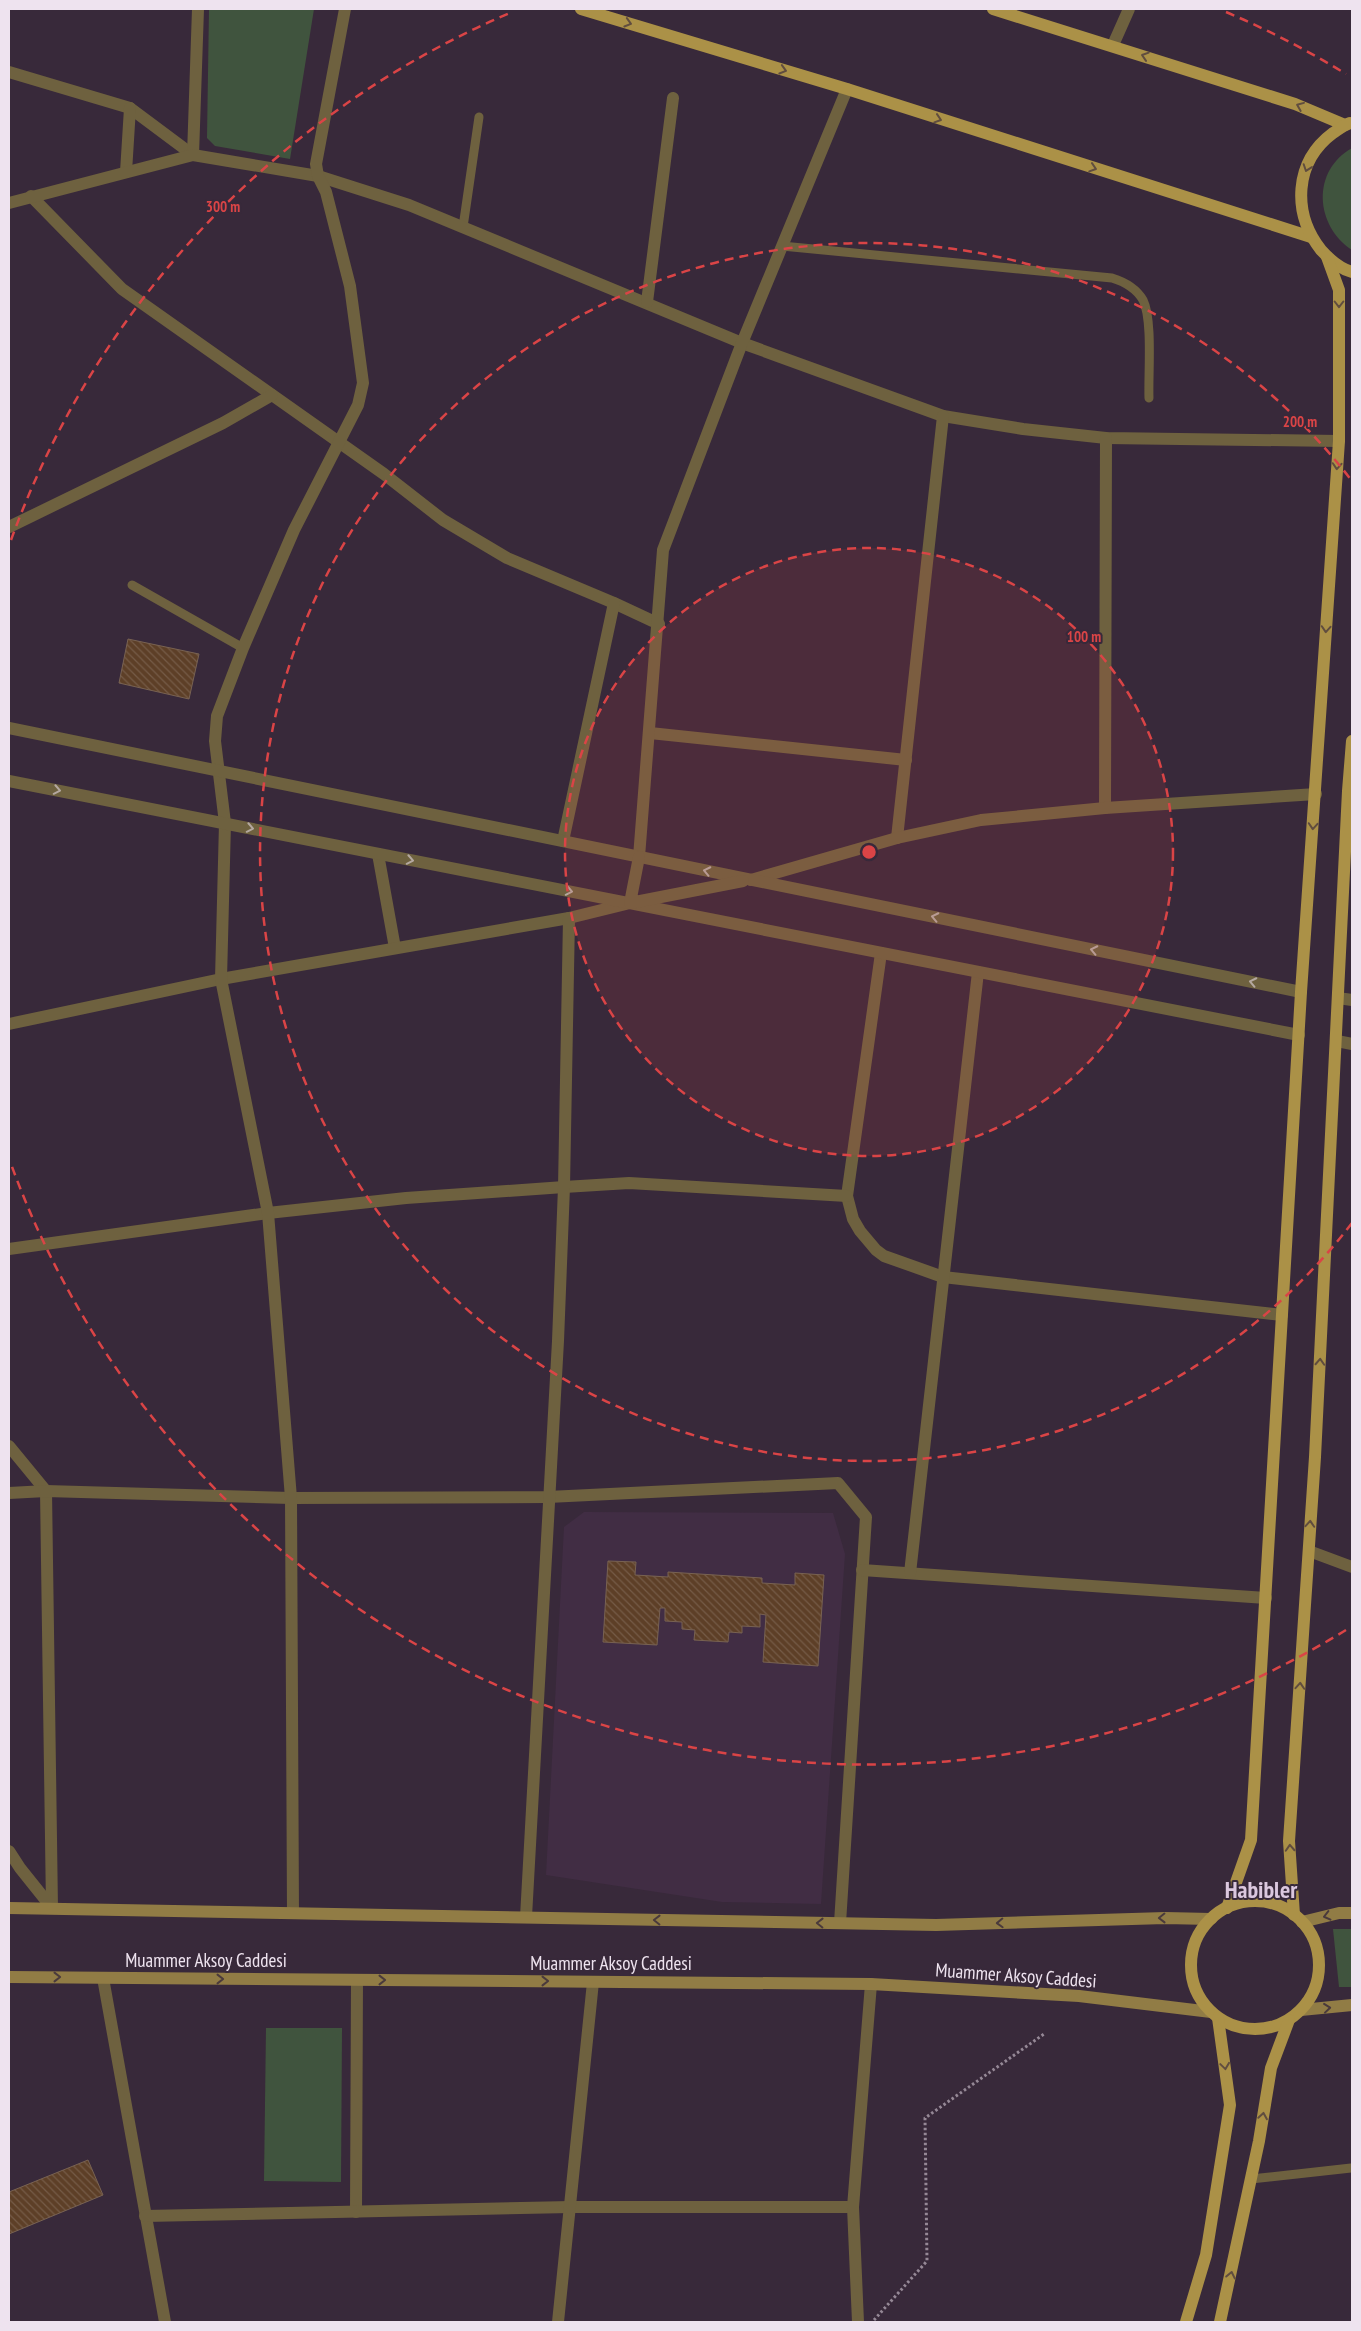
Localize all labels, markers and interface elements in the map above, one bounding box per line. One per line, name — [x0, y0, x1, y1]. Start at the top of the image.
one-way arrow — [623, 17, 631, 27]
one-way arrow — [1142, 52, 1150, 62]
one-way arrow — [779, 65, 787, 75]
one-way arrow — [1296, 102, 1305, 112]
one-way arrow — [934, 113, 942, 123]
one-way arrow — [1088, 162, 1097, 172]
one-way arrow — [1303, 163, 1313, 171]
text: 300 m — [206, 197, 240, 216]
one-way arrow — [1334, 300, 1344, 308]
text: 200 m — [1283, 412, 1317, 431]
one-way arrow — [1332, 463, 1343, 471]
one-way arrow — [1321, 625, 1332, 633]
text: 100 m — [1067, 627, 1101, 646]
one-way arrow — [52, 784, 61, 795]
one-way arrow — [1308, 822, 1319, 830]
one-way arrow — [246, 823, 255, 833]
centre of rings — [860, 843, 878, 861]
one-way arrow — [405, 854, 414, 865]
one-way arrow — [702, 866, 711, 876]
one-way arrow — [565, 886, 574, 896]
one-way arrow — [930, 912, 939, 923]
one-way arrow — [1089, 945, 1098, 955]
one-way arrow — [1249, 978, 1257, 988]
one-way arrow — [1315, 1358, 1325, 1366]
one-way arrow — [1305, 1520, 1316, 1528]
one-way arrow — [1294, 1682, 1305, 1690]
one-way arrow — [1284, 1844, 1295, 1852]
district label: Habibler — [1225, 1874, 1298, 1905]
one-way arrow — [1322, 1910, 1331, 1921]
one-way arrow — [1158, 1913, 1166, 1923]
one-way arrow — [653, 1915, 661, 1925]
one-way arrow — [816, 1918, 824, 1928]
one-way arrow — [996, 1918, 1004, 1928]
street label: Muammer Aksoy Caddesi — [125, 1948, 287, 1972]
street label: Muammer Aksoy Caddesi — [530, 1951, 692, 1975]
street label: Muammer Aksoy Caddesi — [935, 1957, 1097, 1993]
one-way arrow — [54, 1972, 62, 1982]
one-way arrow — [216, 1974, 224, 1984]
one-way arrow — [379, 1975, 387, 1985]
one-way arrow — [542, 1976, 549, 1986]
one-way arrow — [1323, 2003, 1331, 2014]
one-way arrow — [1219, 2063, 1230, 2071]
one-way arrow — [1258, 2111, 1268, 2120]
one-way arrow — [1225, 2270, 1236, 2279]

